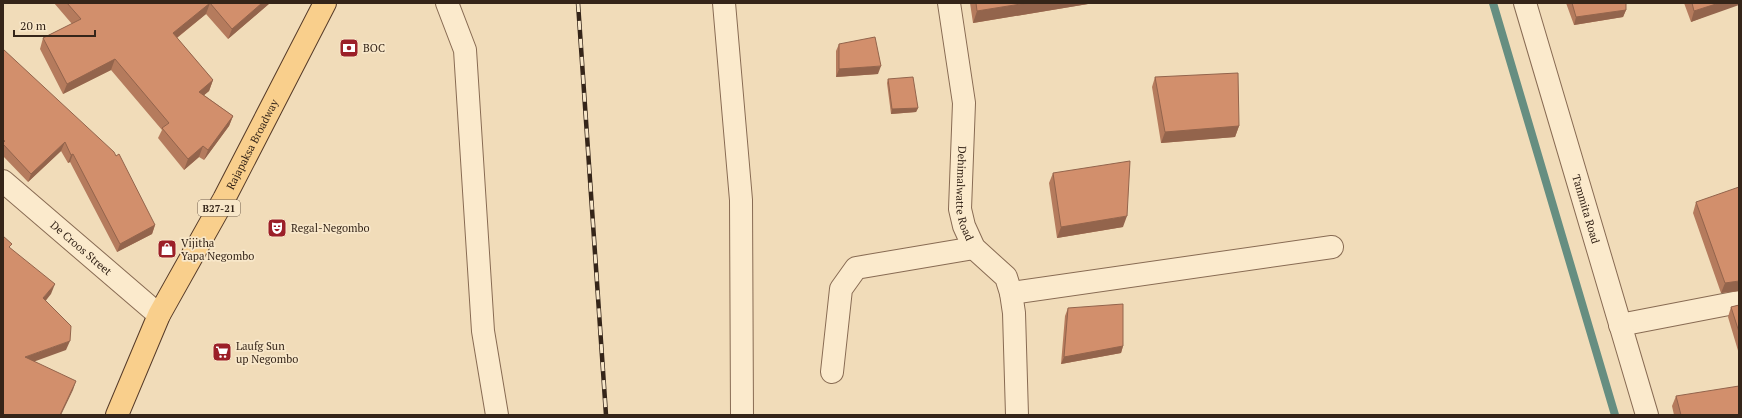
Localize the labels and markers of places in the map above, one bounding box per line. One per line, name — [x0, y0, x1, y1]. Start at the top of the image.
bank icon: BOC — [338, 37, 360, 59]
place label: BOC — [363, 41, 385, 55]
theatre icon: Regal-Negombo — [266, 217, 288, 239]
place label: Regal-Negombo — [291, 221, 370, 235]
place label: Vijitha Yapa Negombo — [181, 236, 254, 263]
shop icon: Vijitha Yapa Negombo — [156, 238, 178, 260]
place label: Laufg Sun up Negombo — [236, 339, 298, 366]
supermarket icon: Laufg Sun up Negombo — [211, 341, 233, 363]

